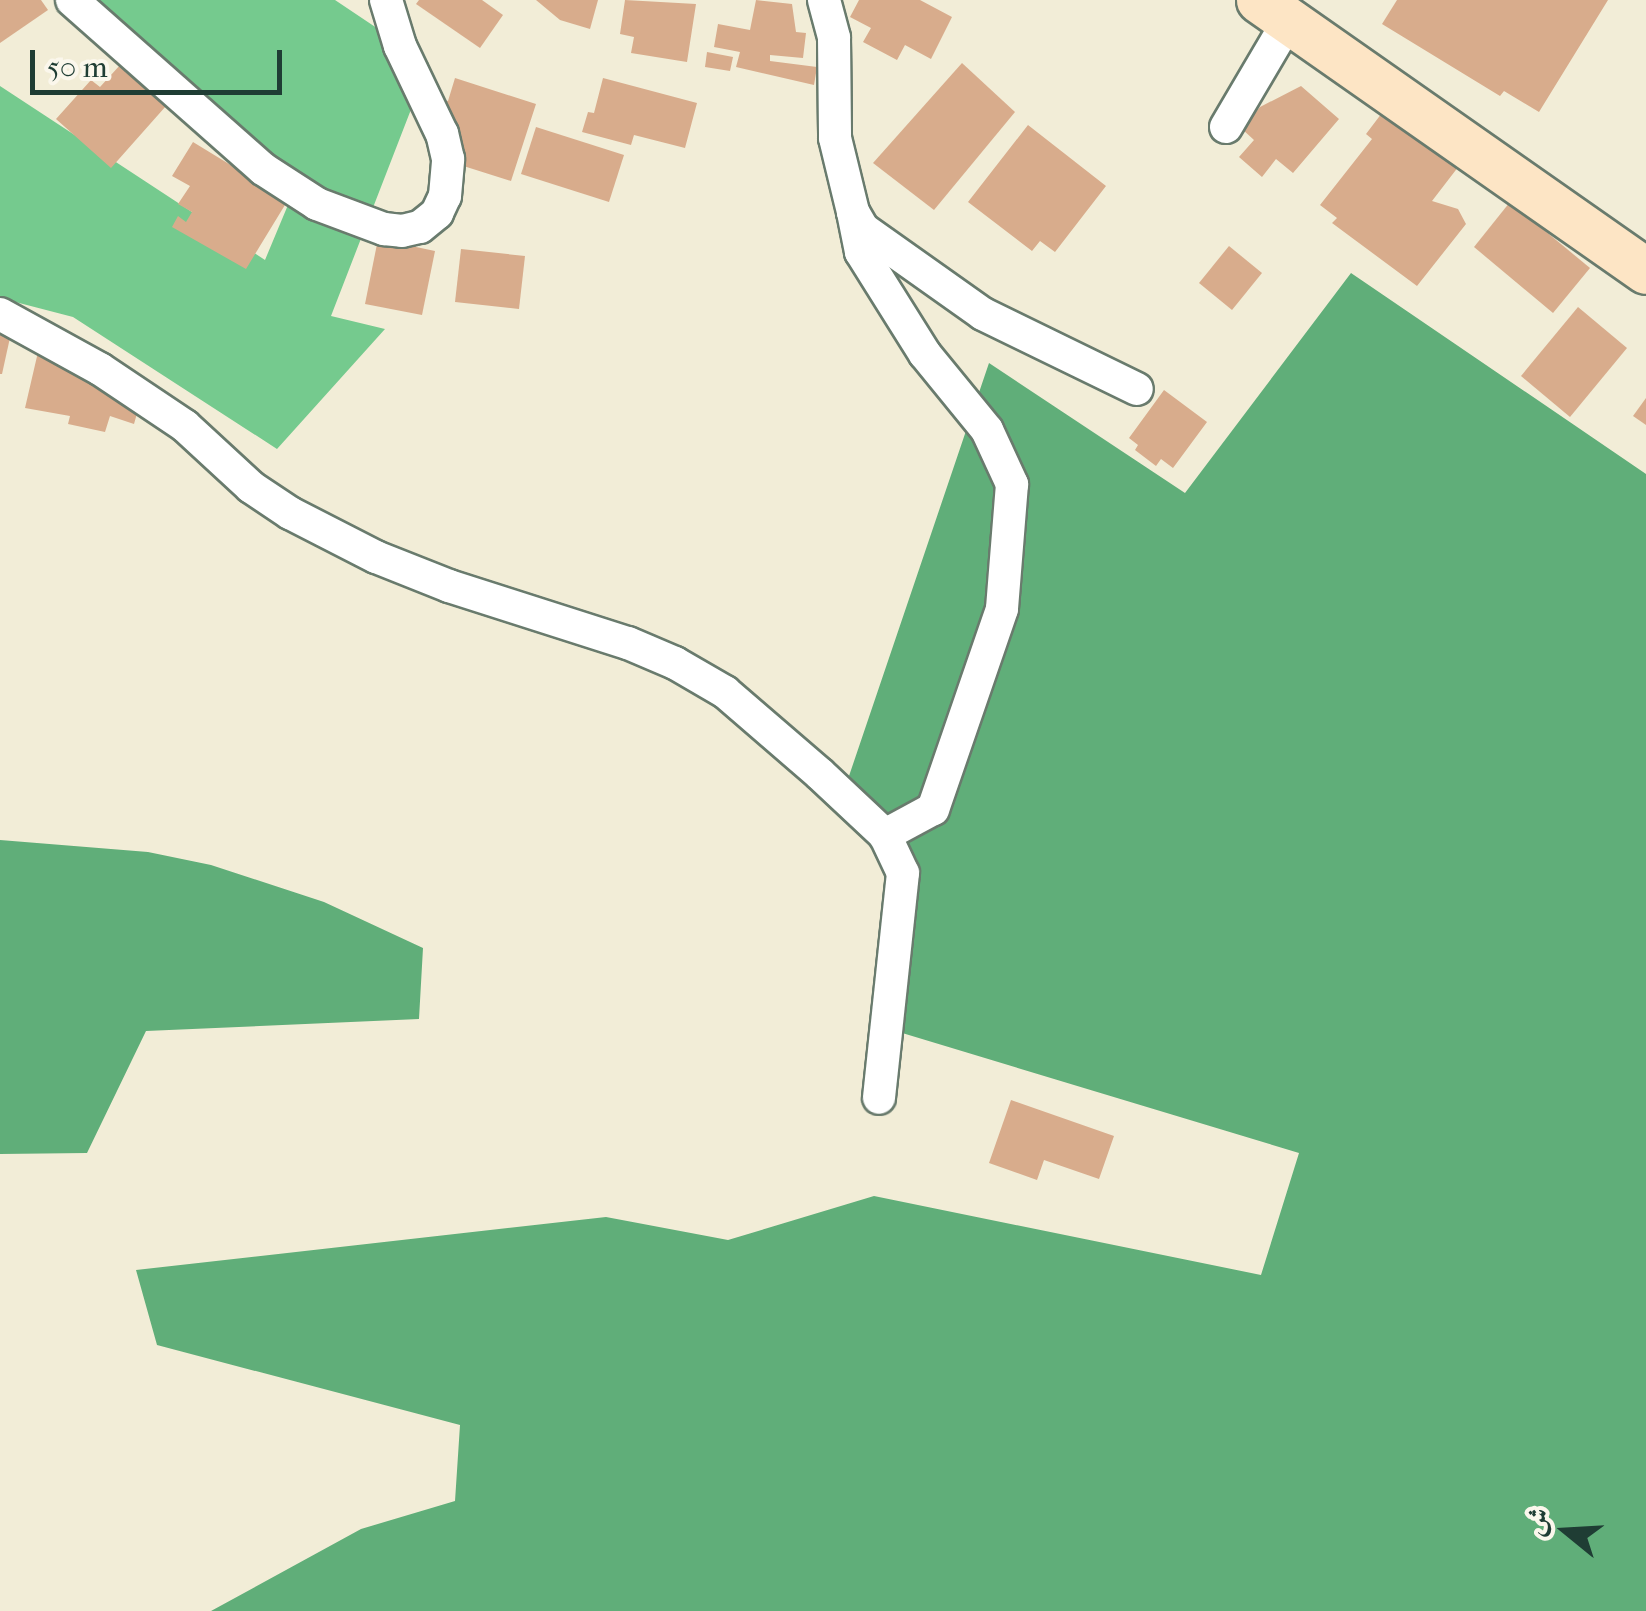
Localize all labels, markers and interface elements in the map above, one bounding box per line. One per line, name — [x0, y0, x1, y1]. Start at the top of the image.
scale bar — [35, 30, 288, 92]
text: 50 m — [47, 50, 108, 85]
north arrow — [1516, 1481, 1616, 1581]
text: ش — [1517, 1503, 1557, 1540]

